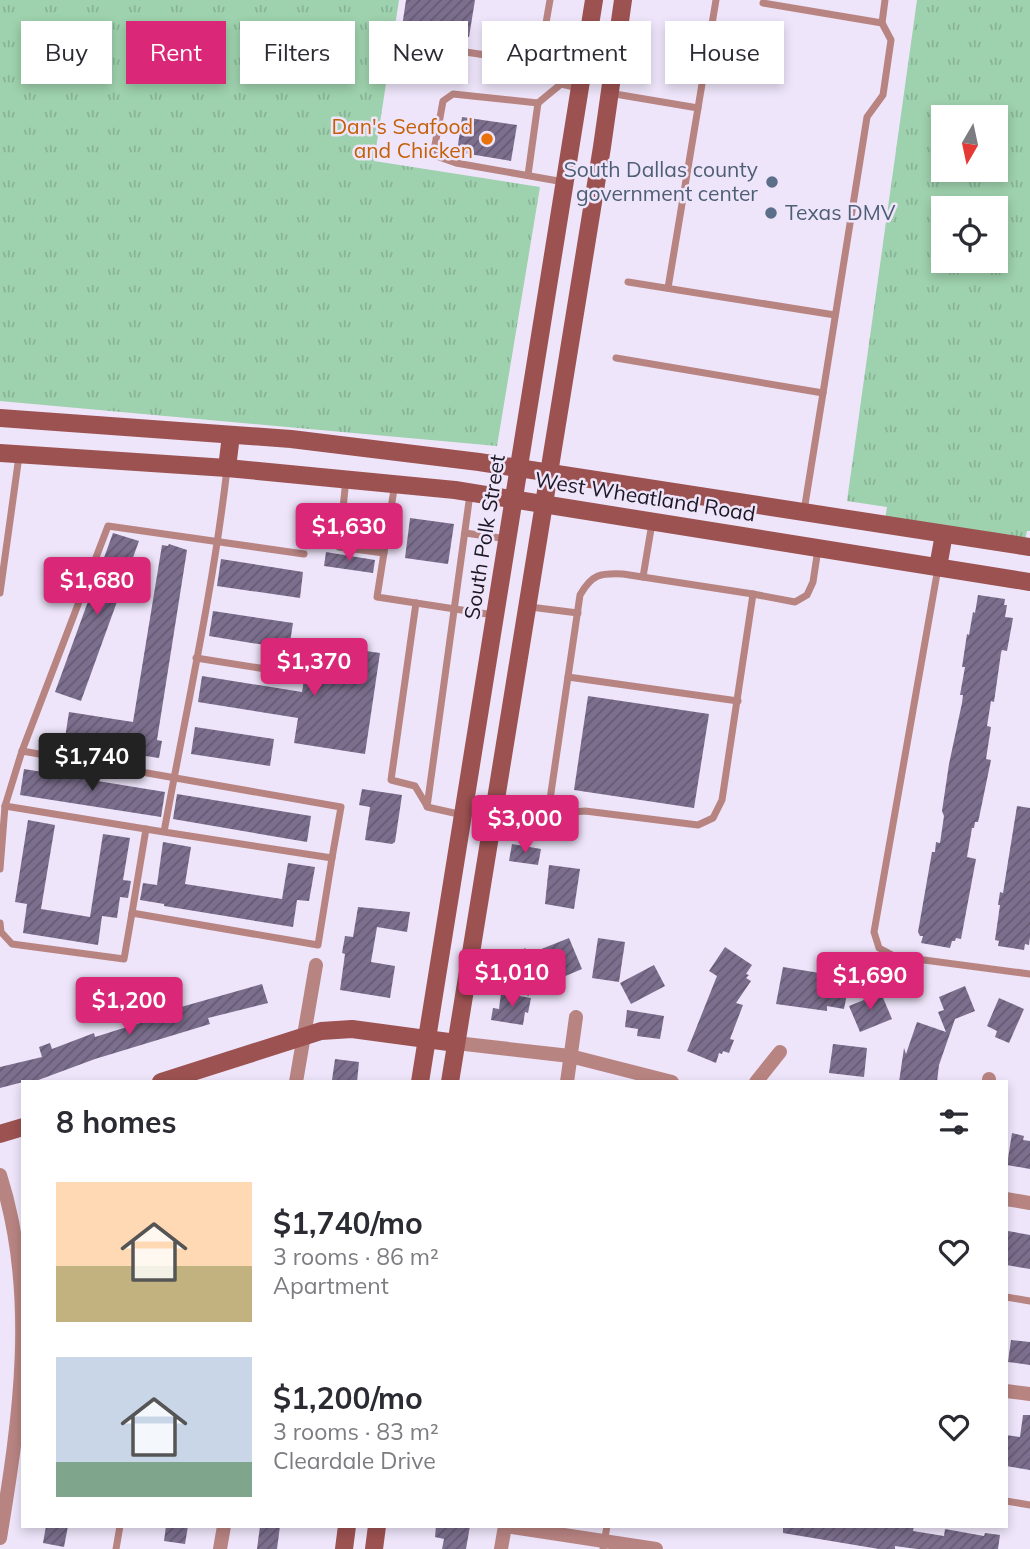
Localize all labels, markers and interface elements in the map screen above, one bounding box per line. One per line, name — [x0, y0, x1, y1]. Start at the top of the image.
chip: Buy — [21, 21, 112, 84]
chip: Rent — [126, 21, 226, 84]
chip: Filters — [240, 21, 355, 84]
chip: New — [369, 21, 468, 84]
chip: Apartment — [482, 21, 651, 84]
chip: House — [665, 21, 784, 84]
north arrow — [931, 105, 1008, 182]
map controls — [931, 105, 1008, 273]
place label: Dan's Seafood and Chicken — [331, 113, 473, 163]
marker: Dan's Seafood and Chicken — [479, 131, 495, 147]
place label: South Dallas county government center — [564, 156, 758, 206]
marker: South Dallas county government center — [764, 174, 780, 190]
button: locate — [931, 196, 1008, 273]
place label: Texas DMV — [785, 199, 896, 225]
marker: Texas DMV — [763, 205, 779, 221]
street label: South Polk Street — [458, 452, 510, 621]
street label: West Wheatland Road — [533, 466, 757, 526]
pin: $1,630 — [292, 504, 406, 563]
text: $1,630 — [312, 511, 386, 540]
pin: $1,680 — [40, 558, 154, 617]
text: $1,680 — [60, 565, 134, 594]
pin: $1,370 — [257, 638, 371, 698]
text: $1,370 — [277, 646, 351, 675]
pin: $1,740 — [35, 734, 149, 793]
text: $1,740 — [55, 741, 129, 770]
pin: $3,000 — [468, 796, 582, 855]
text: $3,000 — [488, 803, 562, 832]
pin: $1,010 — [455, 950, 569, 1009]
pin: $1,690 — [813, 953, 927, 1012]
text: $1,010 — [475, 957, 549, 986]
text: $1,690 — [833, 960, 907, 989]
pin: $1,200 — [72, 978, 186, 1037]
text: $1,200 — [92, 985, 166, 1014]
text: 8 homes — [56, 1103, 177, 1141]
icon: filters — [935, 1103, 973, 1141]
text: $1,740/mo — [273, 1204, 423, 1242]
icon: home — [112, 1210, 196, 1294]
icon: heart — [935, 1233, 973, 1271]
text: 3 rooms · 86 m² — [273, 1242, 439, 1271]
text: Apartment — [273, 1271, 389, 1300]
text: $1,200/mo — [273, 1379, 423, 1417]
icon: home — [112, 1385, 196, 1469]
icon: heart — [935, 1408, 973, 1446]
text: 3 rooms · 83 m² — [273, 1417, 439, 1446]
text: Cleardale Drive — [273, 1446, 436, 1475]

